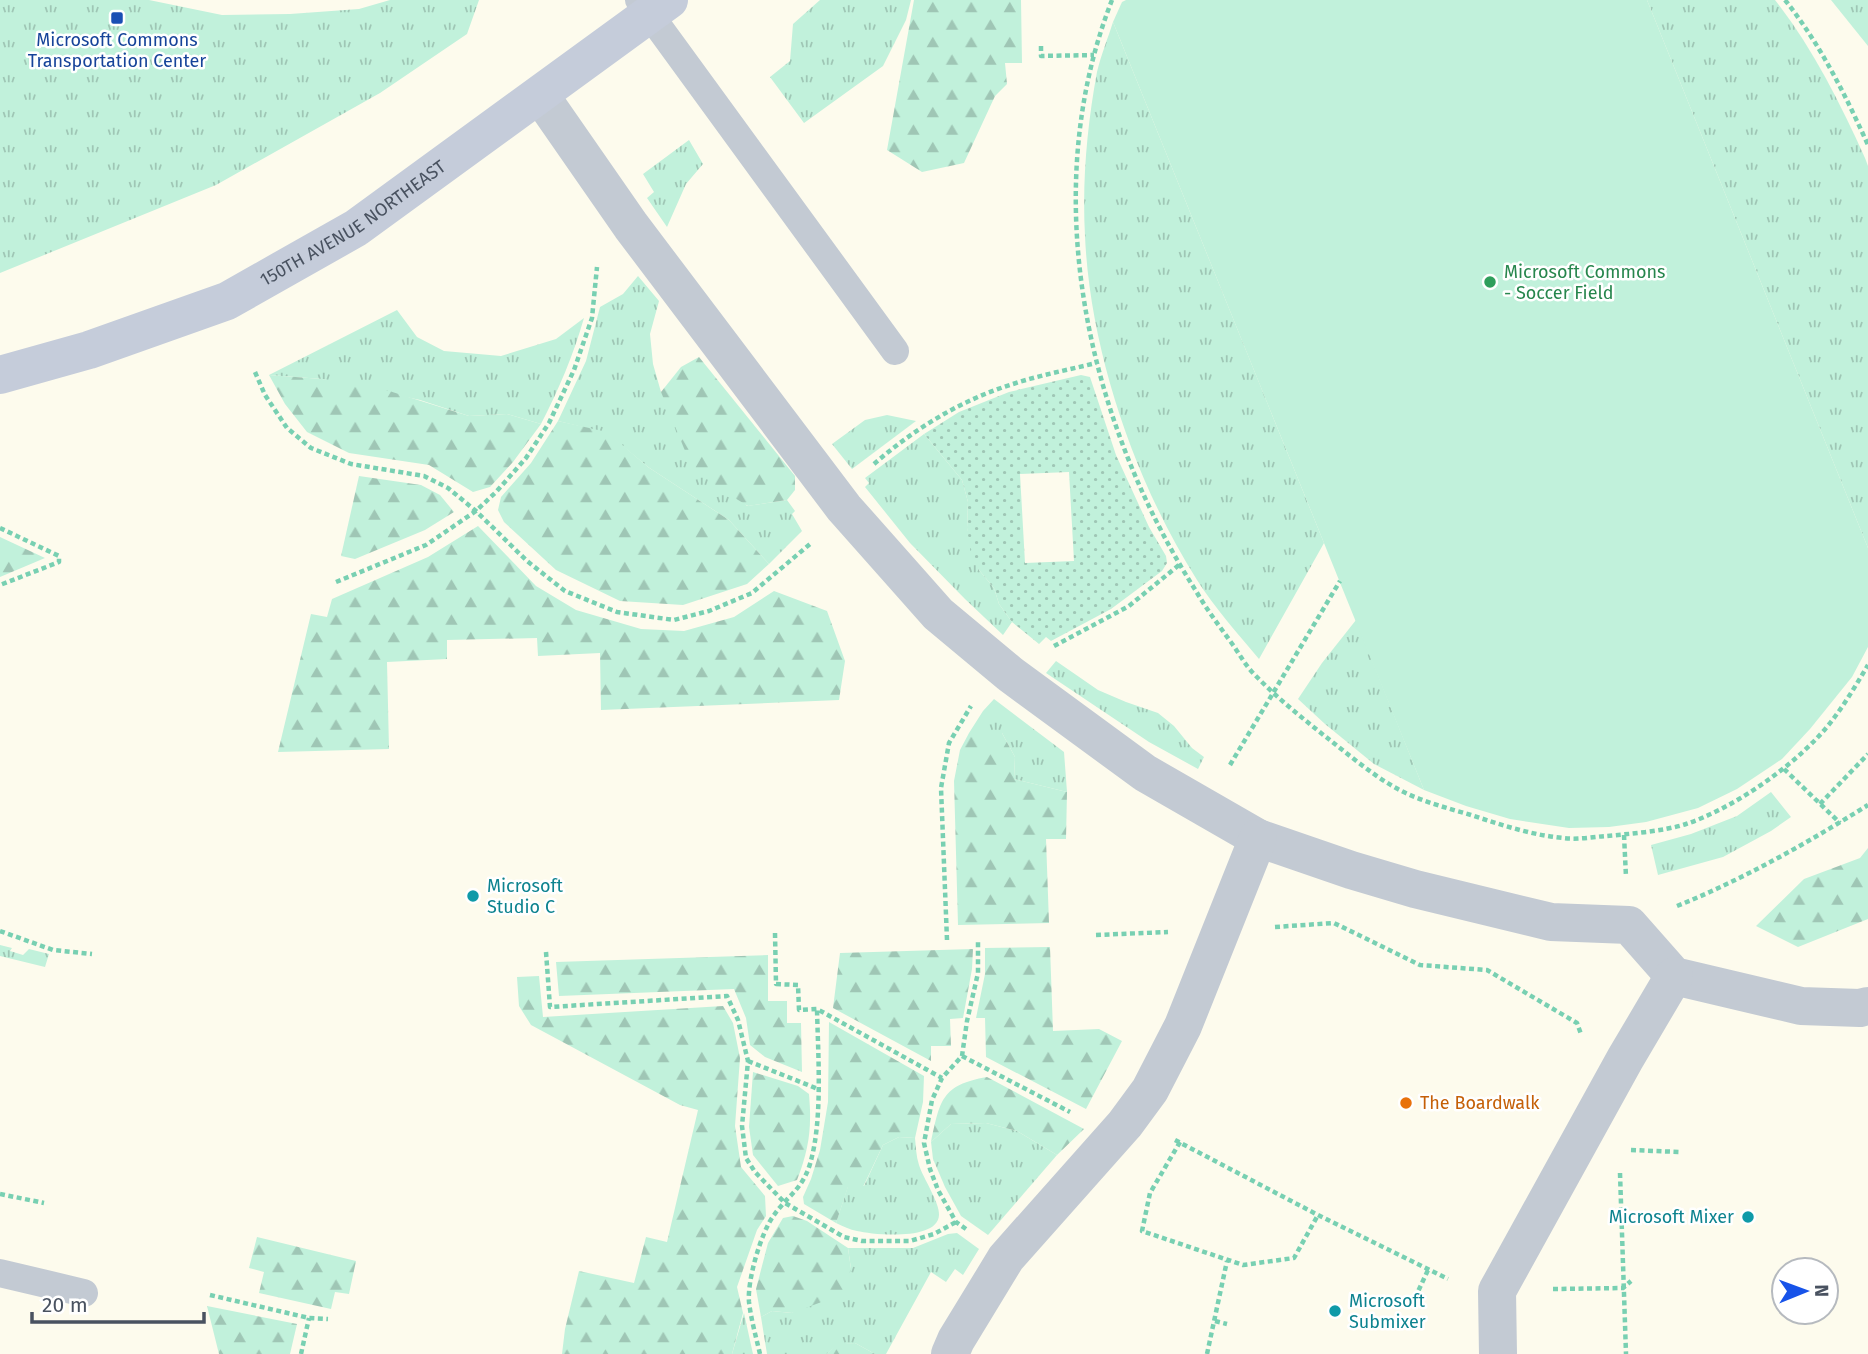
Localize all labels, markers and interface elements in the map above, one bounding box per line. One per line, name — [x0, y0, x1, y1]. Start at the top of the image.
marker: Microsoft Commons Transportation Center — [109, 10, 125, 26]
place label: Microsoft Commons Transportation Center — [28, 29, 206, 72]
street label: 150TH AVENUE NORTHEAST — [256, 155, 450, 291]
place label: Microsoft Commons - Soccer Field — [1504, 261, 1665, 304]
marker: Microsoft Commons - Soccer Field — [1482, 274, 1498, 290]
place label: Microsoft Studio C — [487, 875, 564, 918]
marker: Microsoft Studio C — [465, 888, 481, 904]
place label: The Boardwalk — [1420, 1092, 1540, 1114]
marker: The Boardwalk — [1398, 1095, 1414, 1111]
place label: Microsoft Mixer — [1609, 1206, 1734, 1228]
marker: Microsoft Mixer — [1740, 1209, 1756, 1225]
north arrow — [1770, 1256, 1840, 1326]
scale bar — [32, 1280, 203, 1324]
text: N — [1810, 1284, 1833, 1297]
place label: Microsoft Submixer — [1349, 1290, 1426, 1333]
text: 20 m — [42, 1292, 88, 1318]
marker: Microsoft Submixer — [1327, 1303, 1343, 1319]

